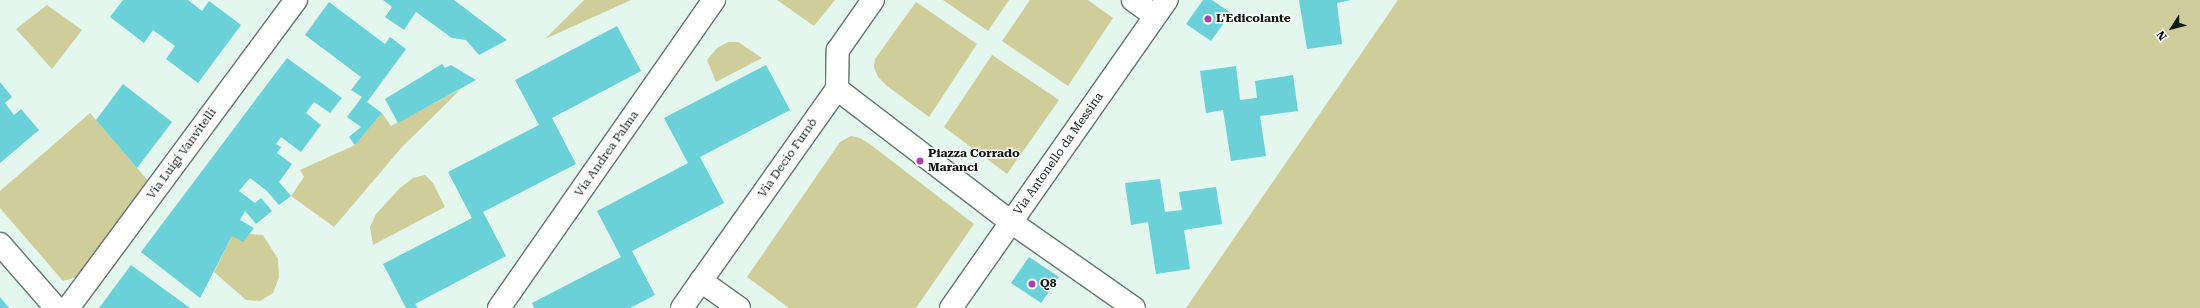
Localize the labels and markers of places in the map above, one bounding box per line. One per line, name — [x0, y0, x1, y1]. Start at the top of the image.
place label: L'Edicolante — [1216, 12, 1291, 26]
marker: L'Edicolante — [1203, 14, 1213, 24]
place label: Piazza Corrado Maranci — [928, 147, 1020, 175]
marker: Piazza Corrado Maranci — [915, 156, 925, 166]
place label: Q8 — [1040, 277, 1056, 291]
marker: Q8 — [1027, 279, 1037, 289]

